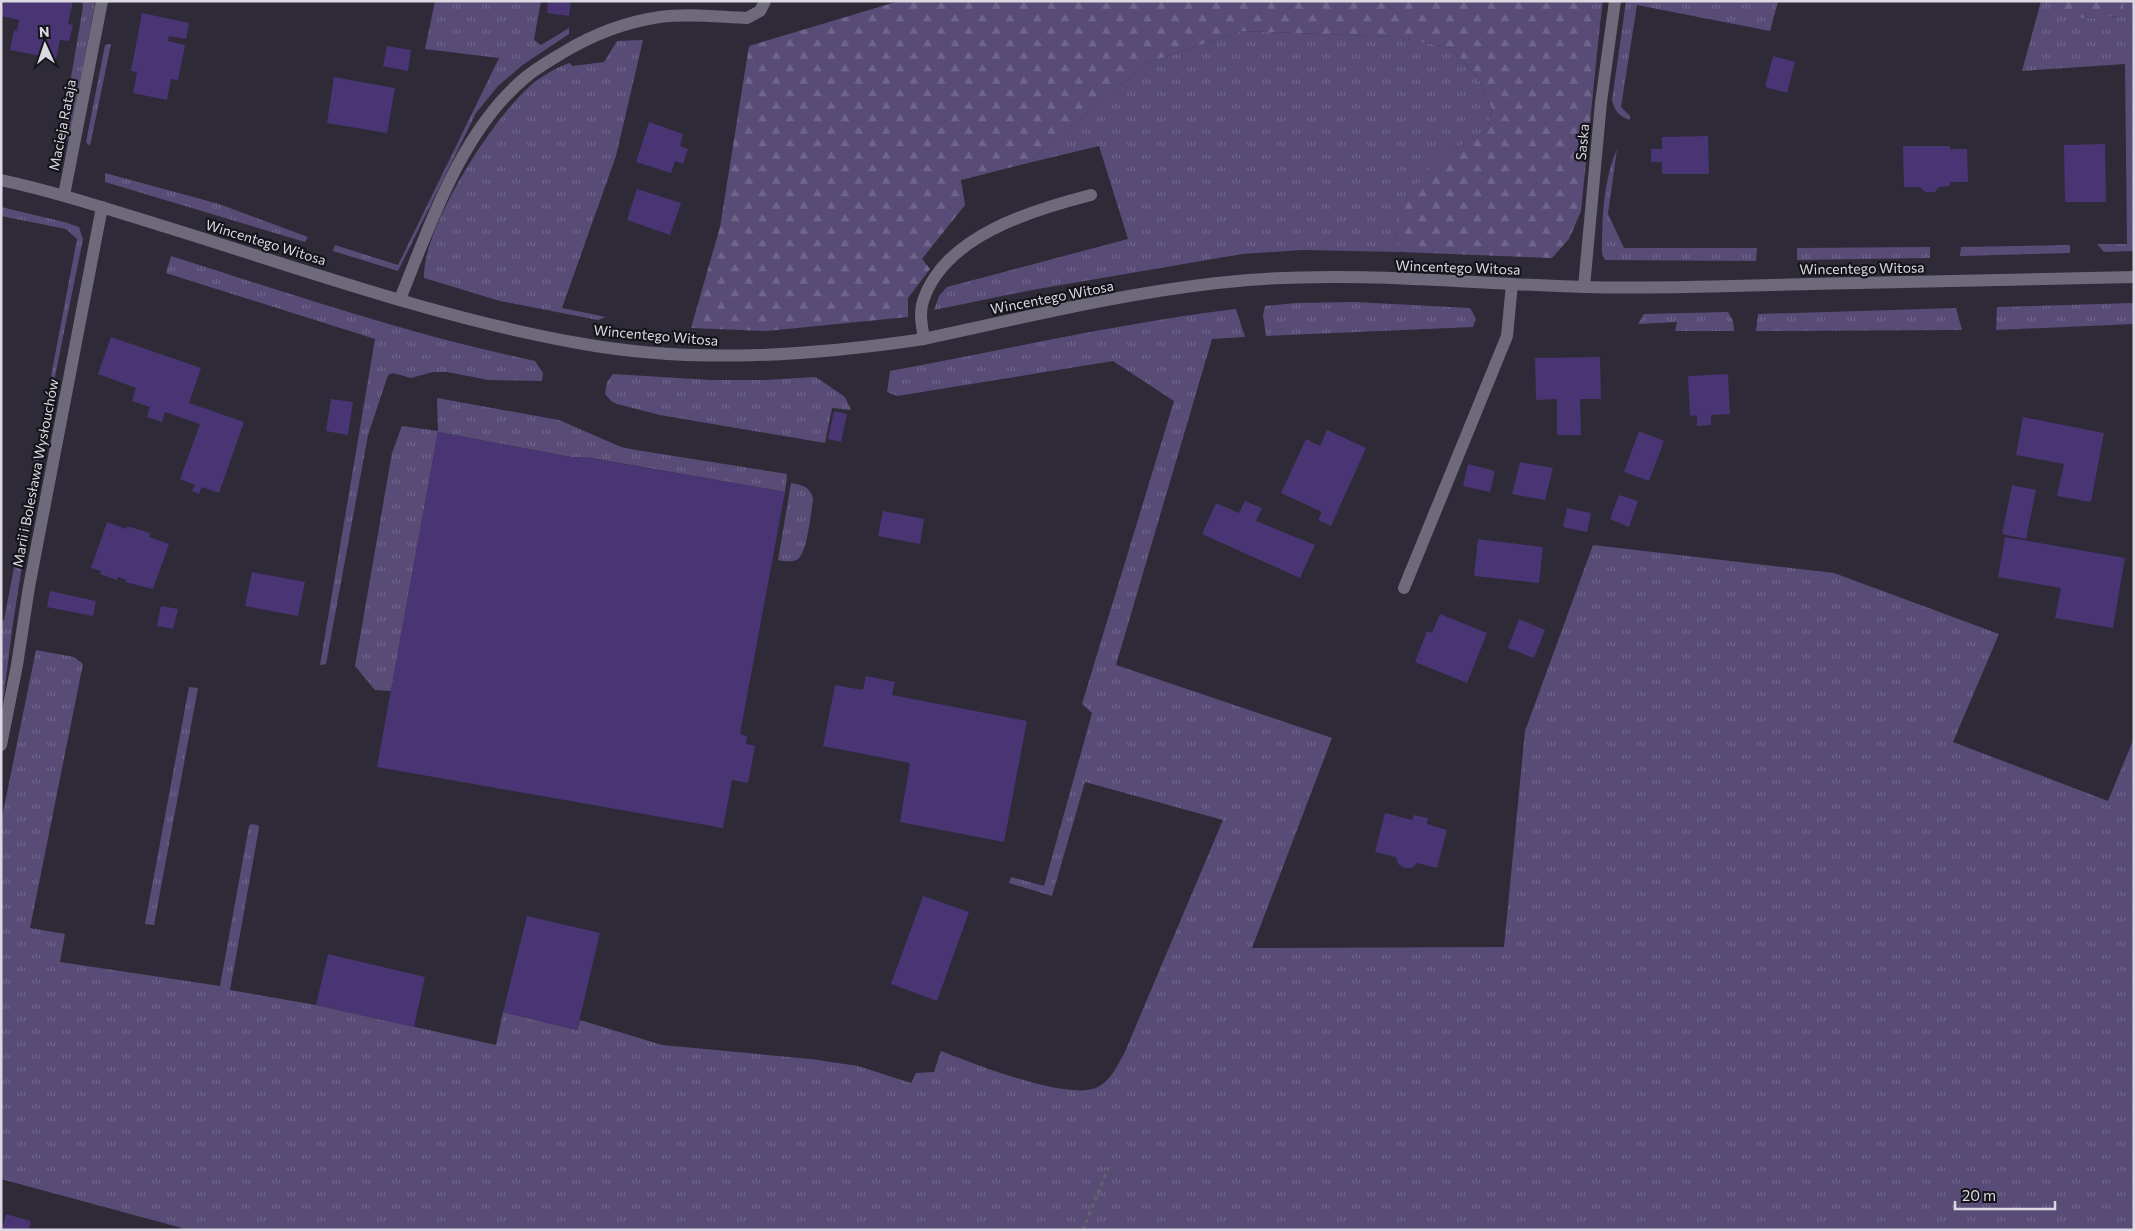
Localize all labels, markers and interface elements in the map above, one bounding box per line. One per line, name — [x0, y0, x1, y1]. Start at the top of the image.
north arrow — [20, 20, 70, 70]
text: N — [39, 23, 50, 40]
street label: Macieja Rataja — [45, 78, 79, 172]
street label: Saska — [1572, 123, 1592, 161]
street label: Wincentego Witosa — [204, 216, 328, 268]
street label: Wincentego Witosa — [1395, 256, 1521, 278]
street label: Wincentego Witosa — [1799, 258, 1925, 278]
street label: Wincentego Witosa — [989, 277, 1115, 317]
street label: Wincentego Witosa — [593, 321, 719, 349]
street label: Marii i Bolesława Wysłouchów — [8, 377, 62, 569]
scale bar — [1955, 1178, 2055, 1210]
text: 20 m — [1962, 1186, 1996, 1204]

